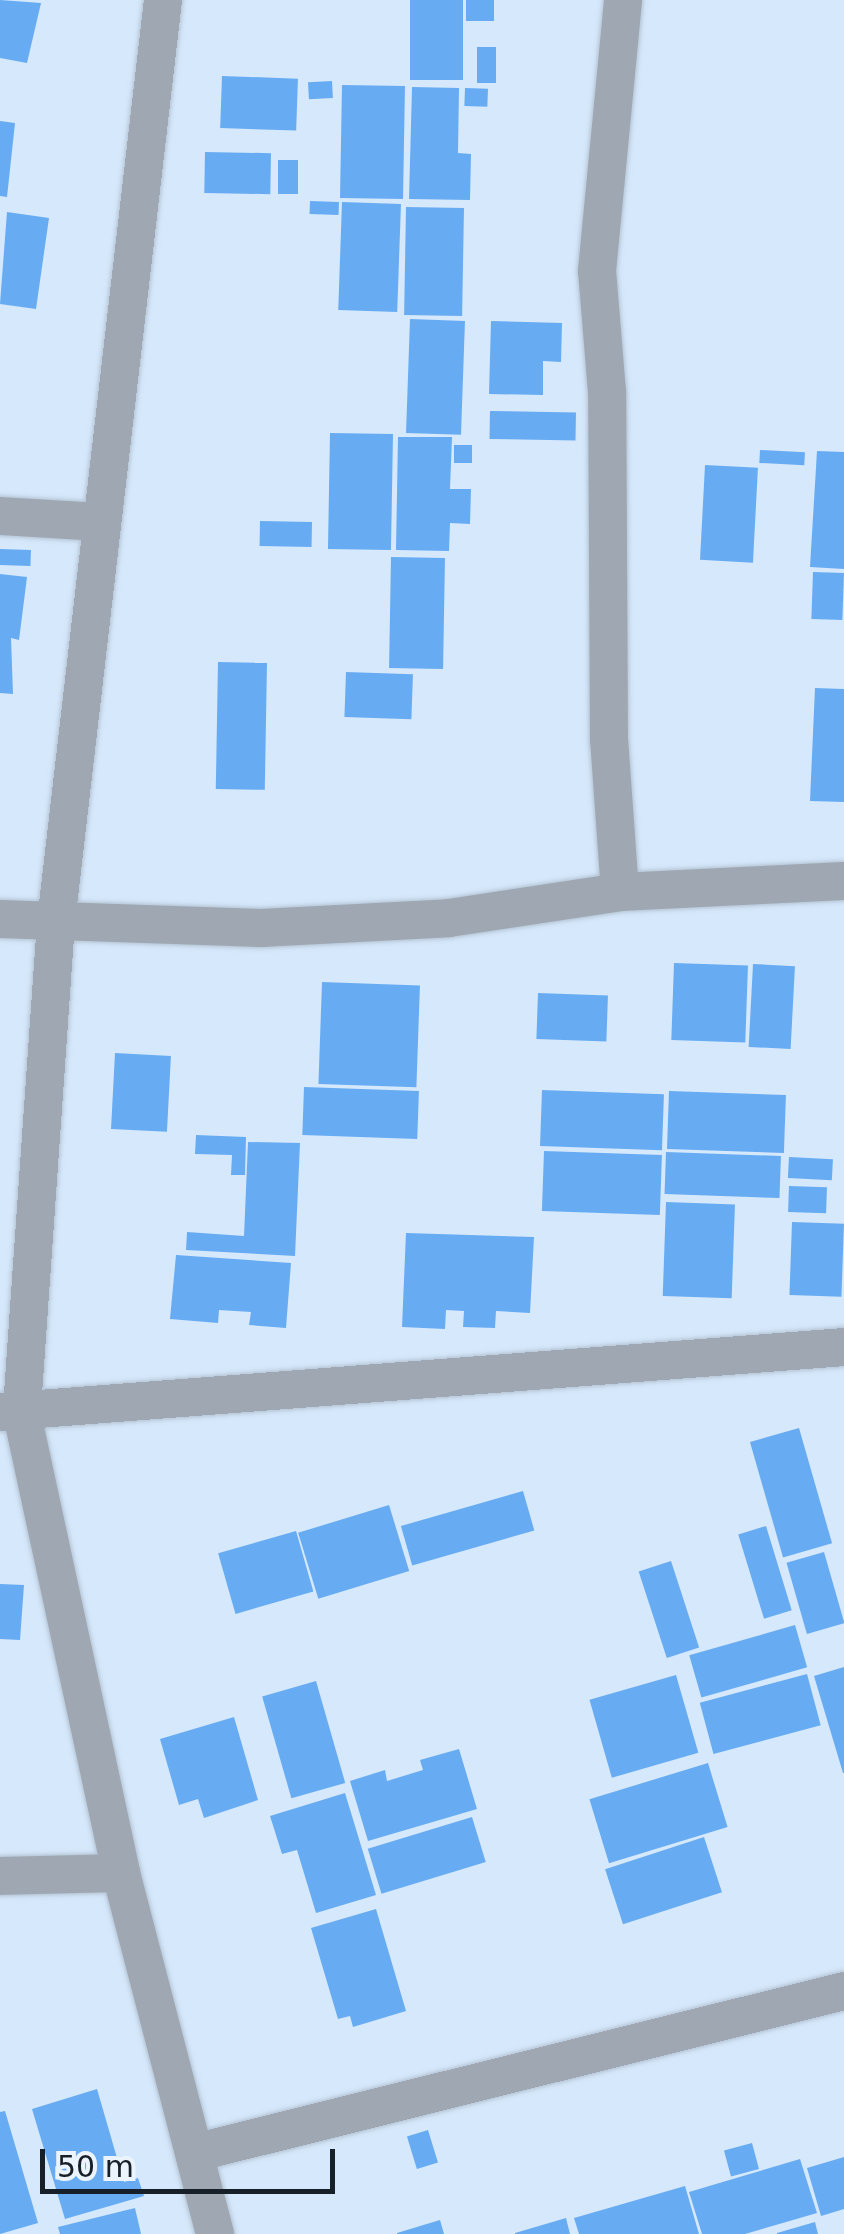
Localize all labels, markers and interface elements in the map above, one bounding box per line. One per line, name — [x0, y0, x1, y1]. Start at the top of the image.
scale bar — [45, 2129, 340, 2191]
text: 50 m — [57, 2149, 134, 2184]

